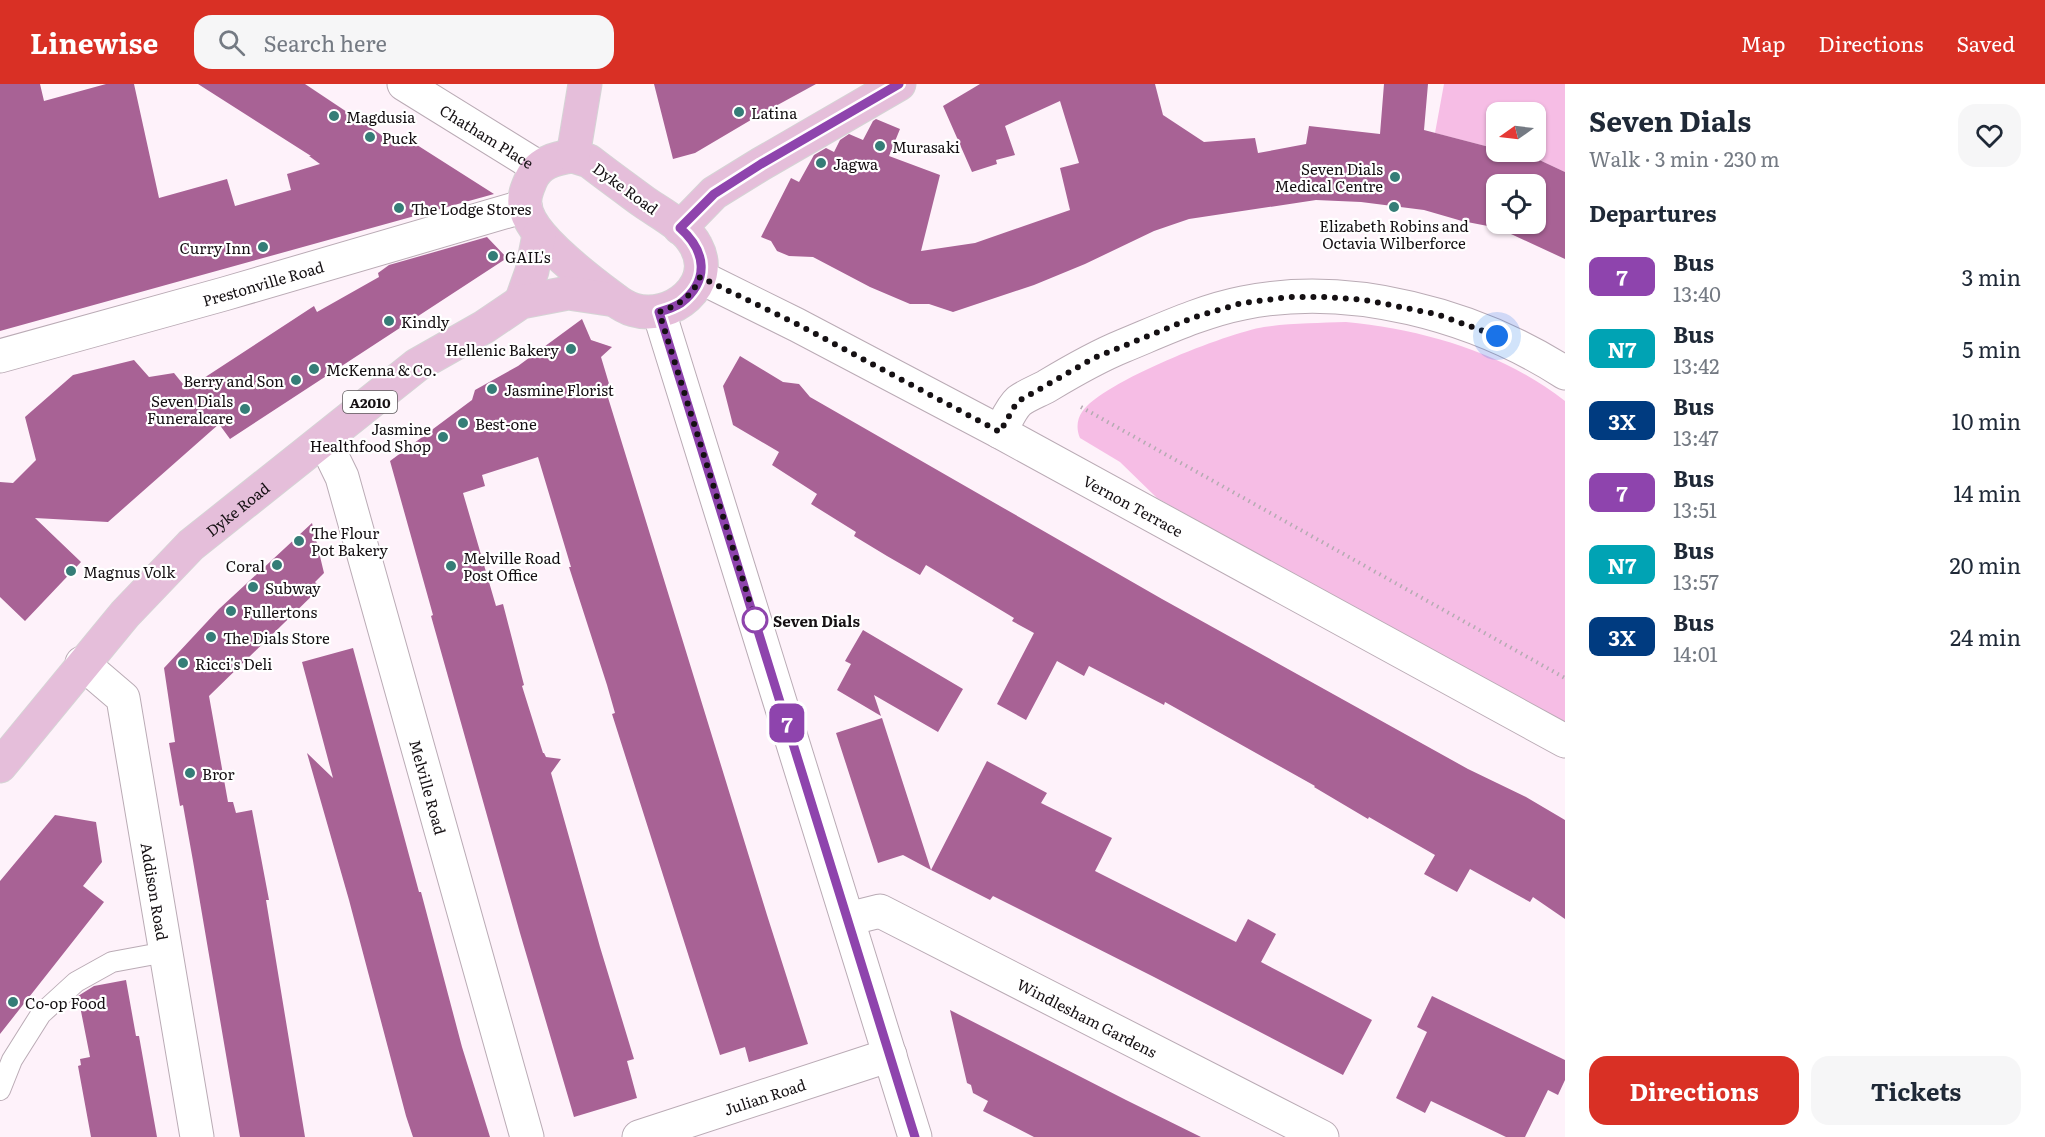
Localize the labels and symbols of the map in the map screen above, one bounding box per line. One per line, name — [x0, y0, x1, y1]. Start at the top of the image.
street label: Chatham Place — [436, 98, 539, 174]
place label: Latina — [751, 101, 798, 124]
north arrow — [1486, 102, 1546, 162]
place label: Magdusia — [346, 105, 416, 128]
marker: Latina — [732, 105, 746, 119]
marker: Magdusia — [327, 109, 341, 123]
place label: Puck — [382, 126, 418, 149]
marker: Puck — [363, 130, 377, 144]
place label: Murasaki — [892, 135, 960, 158]
marker: Murasaki — [873, 139, 887, 153]
place label: Jagwa — [833, 152, 879, 175]
street label: Dyke Road — [589, 156, 663, 220]
marker: Jagwa — [814, 156, 828, 170]
place label: Seven Dials Medical Centre — [1275, 157, 1383, 197]
marker: Seven Dials Medical Centre — [1388, 170, 1402, 184]
place label: The Lodge Stores — [411, 197, 532, 220]
marker: Elizabeth Robins and Octavia Wilberforce — [1387, 200, 1401, 214]
marker: The Lodge Stores — [392, 201, 406, 215]
place label: Elizabeth Robins and Octavia Wilberforce — [1319, 214, 1469, 254]
place label: Curry Inn — [180, 236, 251, 259]
marker: Curry Inn — [256, 240, 270, 254]
place label: GAIL's — [505, 245, 551, 268]
marker: GAIL's — [486, 249, 500, 263]
street label: Prestonville Road — [200, 254, 326, 311]
place label: Kindly — [401, 310, 450, 333]
marker: Kindly — [382, 314, 396, 328]
your location — [1482, 321, 1512, 351]
place label: Hellenic Bakery — [446, 338, 559, 361]
marker: Hellenic Bakery — [564, 342, 578, 356]
place label: McKenna & Co. — [326, 358, 437, 381]
marker: McKenna & Co. — [307, 362, 321, 376]
place label: Berry and Son — [183, 369, 284, 392]
marker: Berry and Son — [289, 373, 303, 387]
place label: Jasmine Florist — [504, 378, 614, 401]
marker: Jasmine Florist — [485, 382, 499, 396]
place label: Seven Dials Funeralcare — [147, 389, 233, 429]
road number: A2010 — [343, 391, 397, 413]
marker: Seven Dials Funeralcare — [238, 402, 252, 416]
place label: Best-one — [475, 412, 537, 435]
marker: Best-one — [456, 416, 470, 430]
place label: Jasmine Healthfood Shop — [310, 417, 431, 457]
marker: Jasmine Healthfood Shop — [436, 430, 450, 444]
street label: Vernon Terrace — [1079, 468, 1188, 542]
street label: Dyke Road — [200, 476, 274, 541]
place label: The Flour Pot Bakery — [311, 521, 388, 561]
marker: The Flour Pot Bakery — [292, 534, 306, 548]
place label: Melville Road Post Office — [463, 546, 561, 586]
place label: Coral — [226, 554, 265, 577]
marker: Coral — [270, 558, 284, 572]
marker: Melville Road Post Office — [444, 559, 458, 573]
place label: Magnus Volk — [83, 560, 176, 583]
marker: Magnus Volk — [64, 564, 78, 578]
place label: Subway — [265, 576, 321, 599]
marker: Subway — [246, 580, 260, 594]
place label: Fullertons — [243, 600, 317, 623]
marker: Fullertons — [224, 604, 238, 618]
marker: Seven Dials — [742, 607, 768, 633]
place label: Seven Dials — [773, 609, 860, 632]
place label: The Dials Store — [223, 626, 330, 649]
marker: The Dials Store — [204, 630, 218, 644]
place label: Ricci's Deli — [195, 652, 272, 675]
marker: Ricci's Deli — [176, 656, 190, 670]
line badge: 7 — [768, 704, 806, 742]
street label: Melville Road — [405, 737, 453, 837]
place label: Bror — [202, 762, 235, 785]
marker: Bror — [183, 766, 197, 780]
street label: Addison Road — [136, 841, 175, 942]
street label: Windlesham Gardens — [1014, 972, 1162, 1063]
place label: Co-op Food — [25, 991, 106, 1014]
marker: Co-op Food — [6, 995, 20, 1009]
street label: Julian Road — [721, 1072, 808, 1120]

